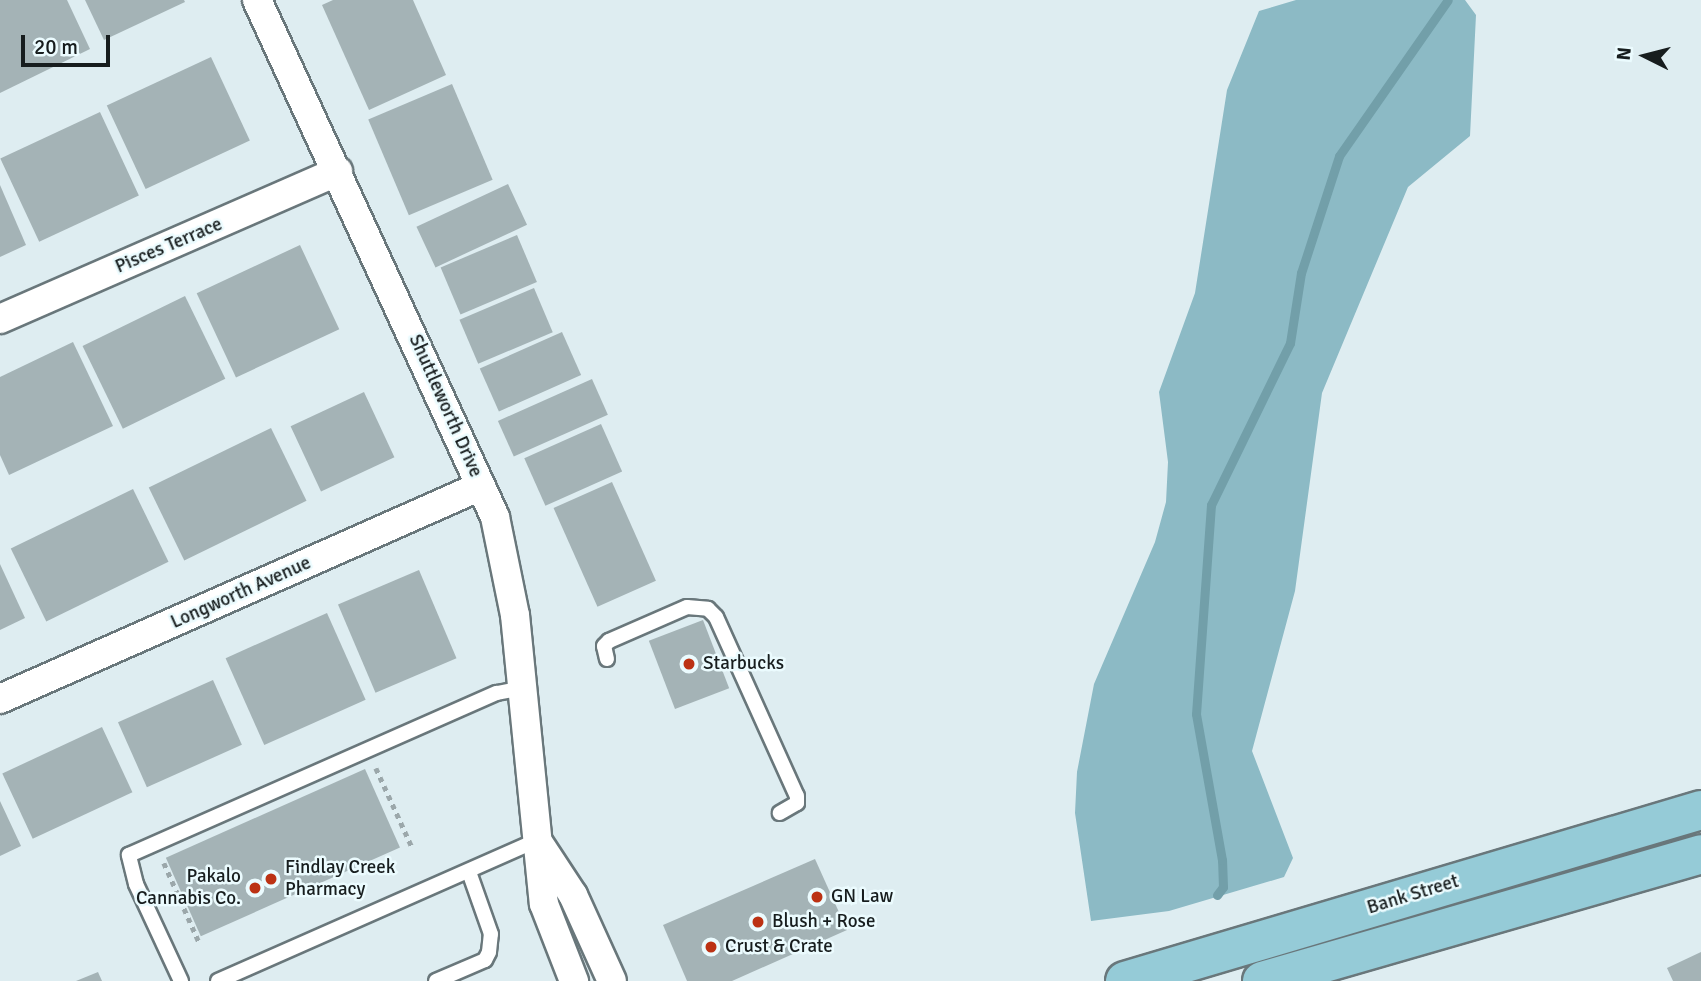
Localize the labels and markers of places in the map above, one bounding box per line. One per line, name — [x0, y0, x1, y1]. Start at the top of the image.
place label: Starbucks — [703, 653, 784, 675]
marker: Starbucks — [681, 656, 697, 672]
place label: Findlay Creek Pharmacy — [285, 857, 395, 901]
place label: Pakalo Cannabis Co. — [136, 866, 241, 910]
marker: Findlay Creek Pharmacy — [263, 871, 279, 887]
marker: Pakalo Cannabis Co. — [247, 880, 263, 896]
place label: GN Law — [831, 886, 893, 908]
marker: GN Law — [809, 889, 825, 905]
place label: Blush + Rose — [772, 911, 875, 933]
marker: Blush + Rose — [750, 914, 766, 930]
place label: Crust & Crate — [725, 936, 833, 958]
marker: Crust & Crate — [703, 939, 719, 955]

